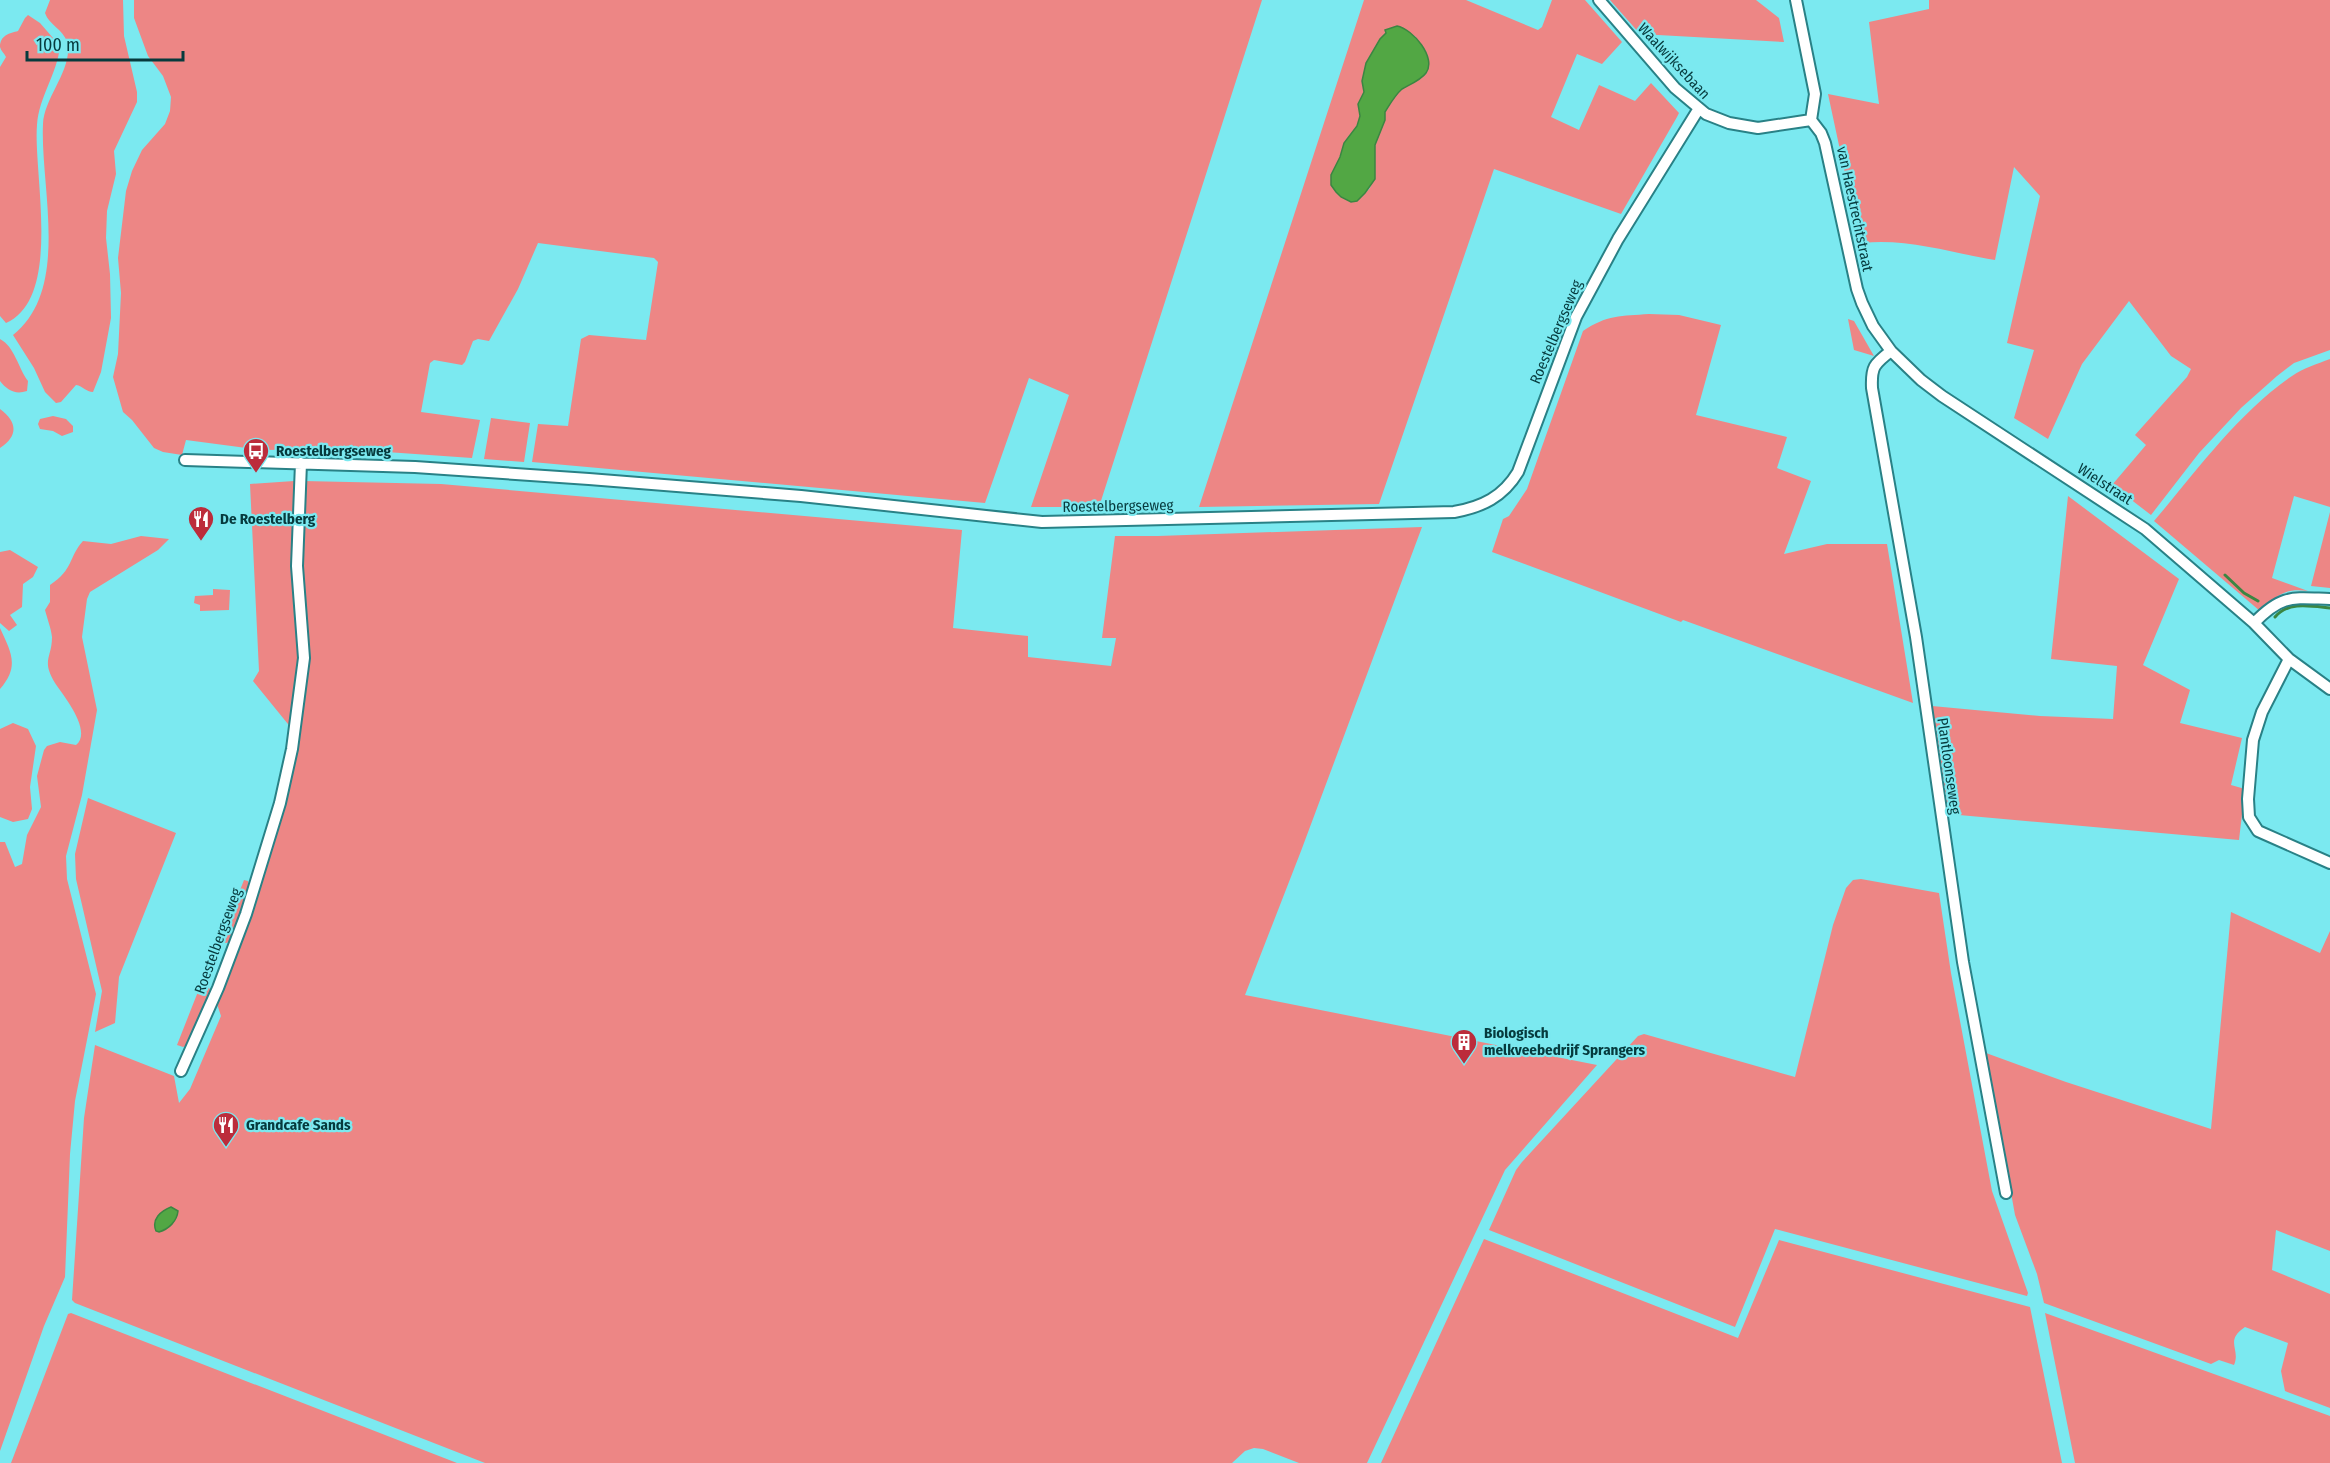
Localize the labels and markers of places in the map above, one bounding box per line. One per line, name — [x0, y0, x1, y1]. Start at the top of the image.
bus stop icon: Roestelbergseweg — [241, 436, 271, 474]
place label: Roestelbergseweg — [276, 442, 392, 460]
restaurant icon: De Roestelberg — [186, 504, 216, 542]
place label: De Roestelberg — [220, 510, 316, 528]
place label: Biologisch melkveebedrijf Sprangers — [1484, 1024, 1646, 1059]
building icon: Biologisch melkveebedrijf Sprangers — [1449, 1027, 1479, 1065]
restaurant icon: Grandcafe Sands — [211, 1110, 241, 1148]
place label: Grandcafe Sands — [246, 1116, 351, 1134]

